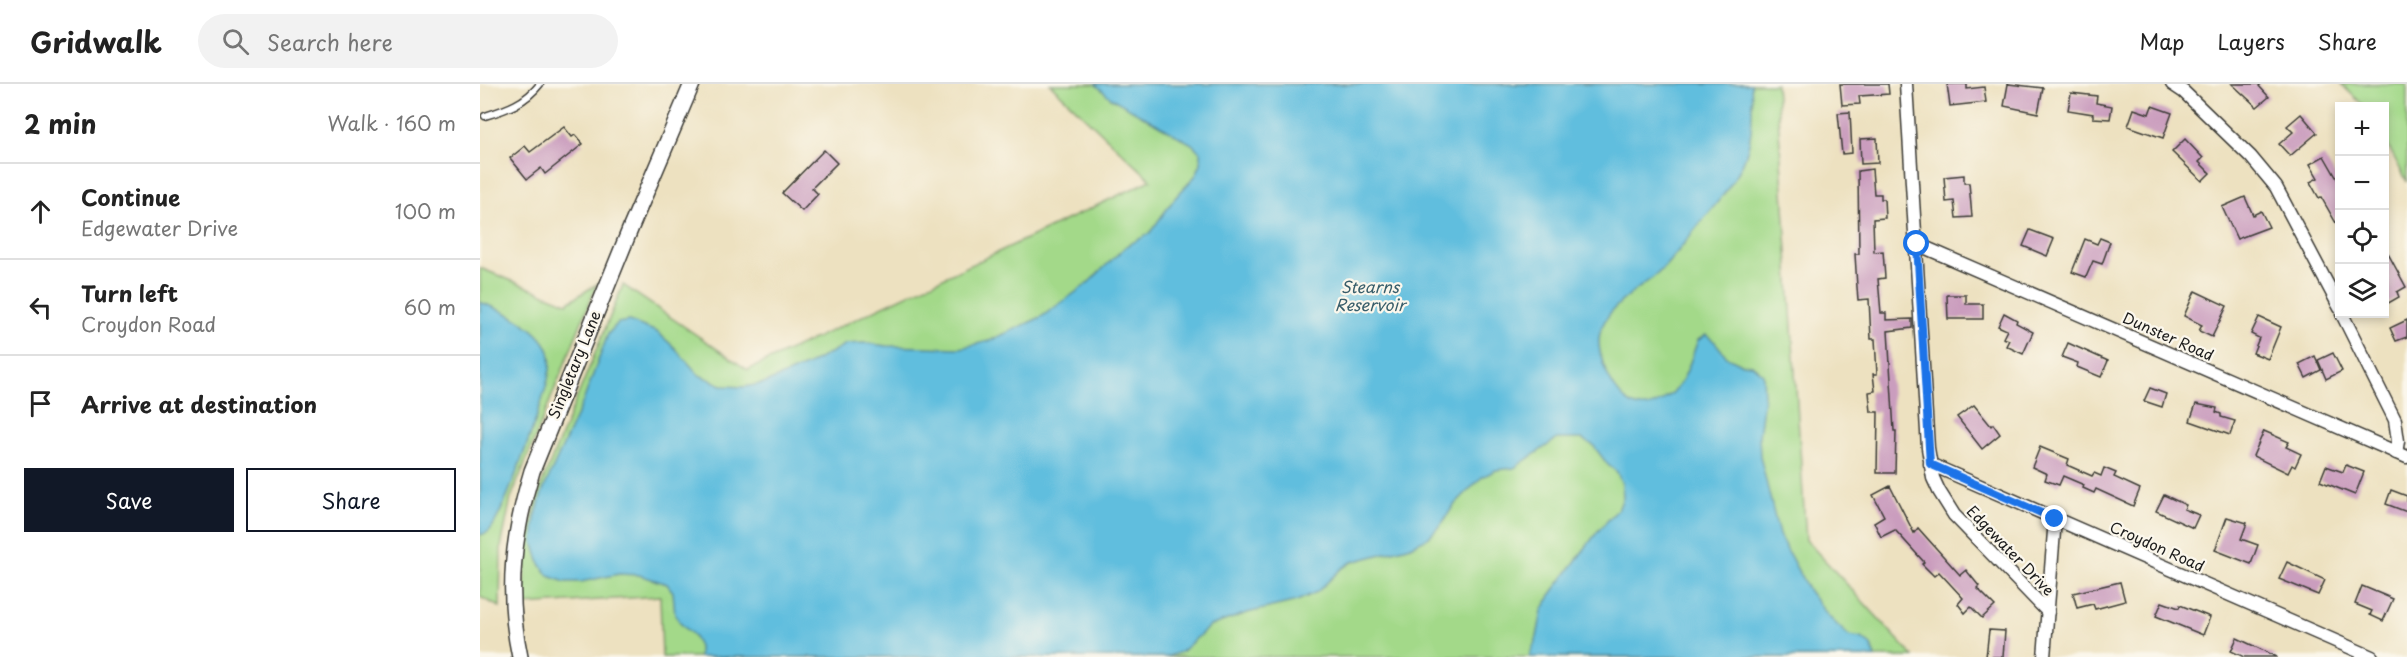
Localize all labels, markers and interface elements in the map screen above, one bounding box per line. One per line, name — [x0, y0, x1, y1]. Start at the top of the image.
search box — [198, 14, 618, 68]
text: Gridwalk — [30, 20, 162, 63]
icon: search — [219, 25, 252, 58]
text: Search here — [267, 25, 393, 58]
text: Map — [2140, 25, 2184, 57]
text: Layers — [2217, 25, 2285, 57]
text: Share — [2318, 25, 2377, 57]
map controls — [2335, 102, 2389, 318]
button: + — [2335, 102, 2389, 156]
text: 2 min — [24, 104, 97, 143]
text: Walk · 160 m — [328, 108, 456, 138]
button: − — [2335, 156, 2389, 210]
text: Continue — [81, 180, 180, 213]
icon: ahead — [24, 195, 57, 228]
text: 100 m — [395, 196, 456, 226]
button: locate — [2335, 210, 2389, 264]
text: Edgewater Drive — [81, 213, 238, 243]
route start — [1903, 230, 1929, 256]
button: layers — [2335, 264, 2389, 318]
water label: Stearns Reservoir — [1335, 274, 1408, 316]
text: Turn left — [81, 276, 178, 309]
icon: left — [24, 291, 57, 324]
text: 60 m — [404, 292, 456, 322]
street label: Dunster Road — [2119, 305, 2218, 366]
street label: Singletary Lane — [541, 307, 606, 422]
text: Croydon Road — [81, 309, 216, 339]
icon: arrive — [24, 387, 57, 420]
text: Arrive at destination — [81, 387, 317, 420]
button: Save — [24, 468, 234, 532]
button: Share — [246, 468, 456, 532]
street label: Edgewater Drive — [1962, 500, 2060, 600]
route end — [2041, 505, 2067, 531]
street label: Croydon Road — [2107, 514, 2209, 577]

